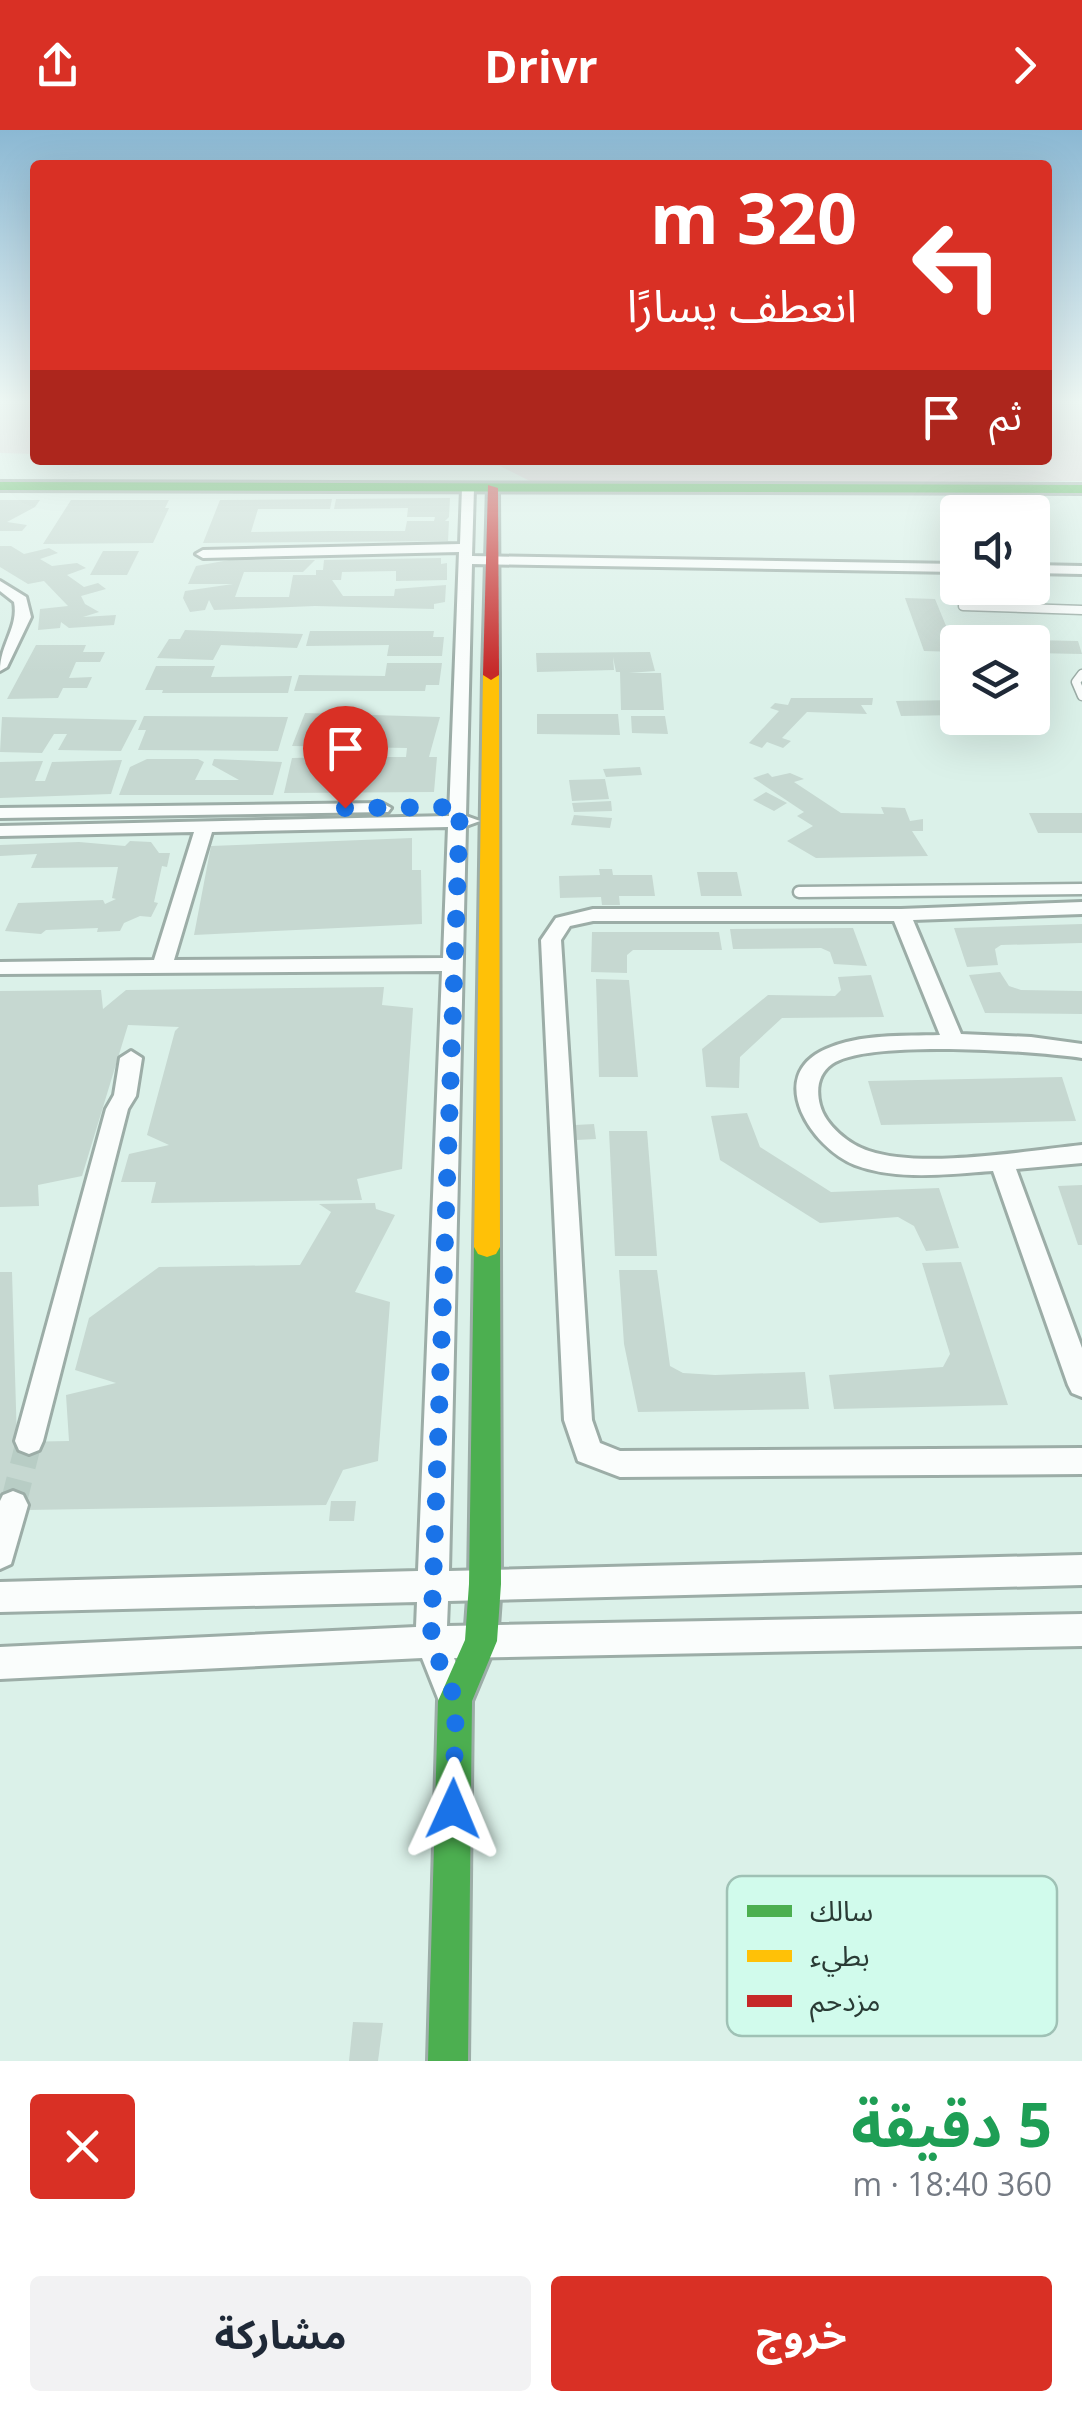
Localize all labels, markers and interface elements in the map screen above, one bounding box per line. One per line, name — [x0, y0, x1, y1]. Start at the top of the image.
text: Drivr — [484, 35, 598, 96]
icon: share — [30, 38, 85, 93]
icon: forward — [997, 38, 1052, 93]
text: 320 m — [650, 169, 857, 265]
icon: left — [892, 200, 1022, 330]
text: انعطف يسارًا — [627, 274, 857, 335]
text: ثم — [989, 389, 1022, 441]
icon: arrive — [914, 390, 969, 445]
map controls — [940, 495, 1050, 735]
button: sound — [940, 495, 1050, 605]
button: layers — [940, 625, 1050, 735]
pin — [303, 706, 388, 809]
icon: arrive — [318, 721, 373, 776]
position arrow — [401, 1757, 505, 1861]
legend — [727, 1876, 1057, 2036]
text: سالك — [810, 1891, 873, 1929]
text: بطيء — [810, 1936, 870, 1977]
text: مزدحم — [810, 1981, 881, 2023]
text: 5 دقيقة — [851, 2083, 1052, 2165]
button: close — [30, 2094, 135, 2199]
text: 360 m · 18:40 — [853, 2162, 1052, 2205]
button: مشاركة — [30, 2276, 531, 2391]
button: خروج — [551, 2276, 1052, 2391]

